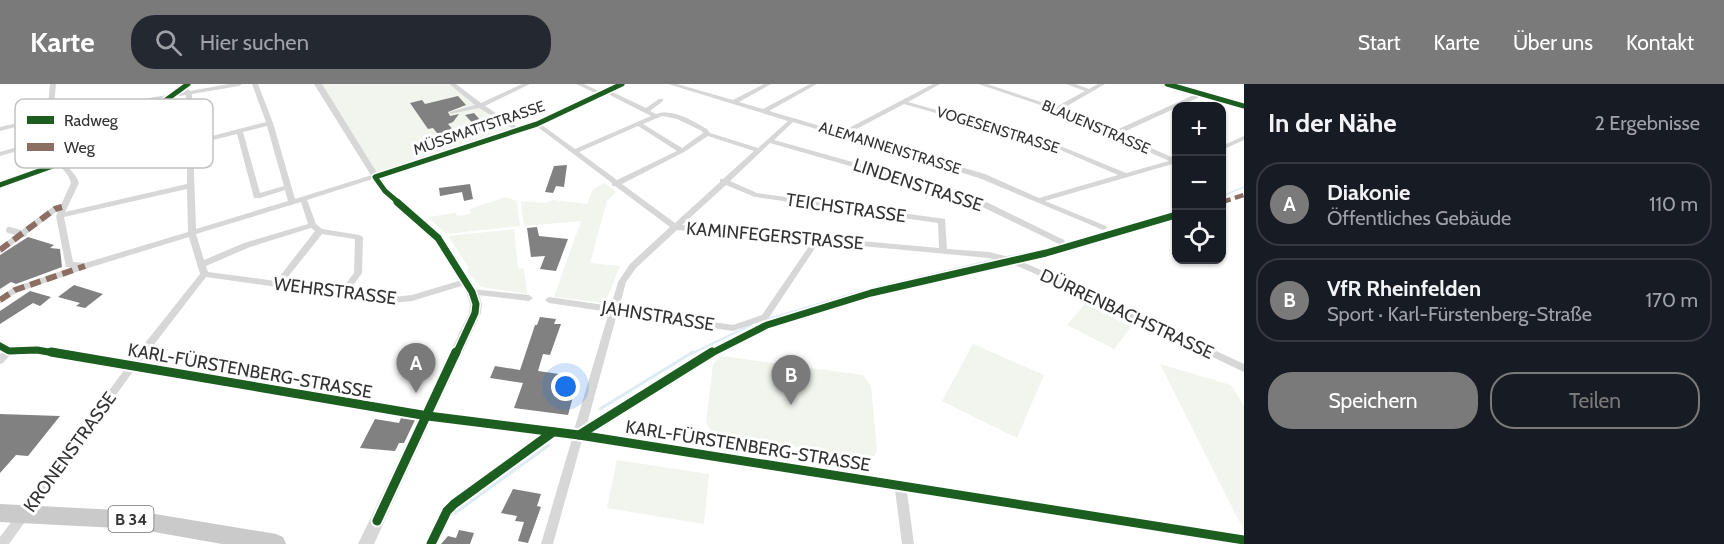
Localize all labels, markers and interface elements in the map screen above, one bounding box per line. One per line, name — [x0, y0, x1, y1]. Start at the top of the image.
search box — [131, 15, 551, 69]
text: Karte — [30, 25, 95, 59]
icon: search — [152, 26, 185, 59]
text: Hier suchen — [200, 29, 309, 56]
text: Start — [1358, 30, 1401, 55]
text: Karte — [1434, 30, 1480, 55]
text: Über uns — [1513, 30, 1593, 55]
text: Kontakt — [1626, 30, 1694, 55]
street label: BLAUENSTRASSE — [1039, 96, 1153, 158]
street label: MÜSSMATTSTRASSE — [411, 97, 547, 159]
legend — [15, 99, 213, 168]
map controls — [1172, 102, 1226, 264]
button: + — [1172, 102, 1226, 156]
street label: VOGESENSTRASSE — [934, 103, 1062, 157]
text: In der Nähe — [1268, 107, 1397, 139]
text: Radweg — [64, 111, 119, 130]
text: 2 Ergebnisse — [1594, 111, 1700, 135]
street label: ALEMANNENSTRASSE — [817, 118, 963, 178]
text: Weg — [64, 138, 96, 157]
street label: LINDENSTRASSE — [850, 154, 986, 216]
button: − — [1172, 156, 1226, 210]
text: Diakonie — [1327, 179, 1410, 206]
street label: TEICHSTRASSE — [785, 189, 907, 227]
text: A — [1283, 192, 1296, 216]
text: 110 m — [1649, 192, 1698, 216]
text: Öffentliches Gebäude — [1327, 206, 1511, 230]
button: locate — [1172, 210, 1226, 264]
street label: KAMINFEGERSTRASSE — [685, 217, 865, 255]
street label: DÜRRENBACHSTRASSE — [1037, 264, 1217, 364]
street label: WEHRSTRASSE — [272, 273, 398, 309]
text: VfR Rheinfelden — [1327, 275, 1481, 302]
text: B — [1283, 288, 1296, 312]
text: 170 m — [1646, 288, 1698, 312]
street label: JAHNSTRASSE — [599, 296, 716, 336]
text: Sport · Karl-Fürstenberg-Straße — [1327, 302, 1592, 326]
street label: KARL-FÜRSTENBERG-STRASSE — [126, 339, 374, 403]
pin: A — [396, 344, 436, 393]
pin: B — [772, 356, 810, 405]
your location — [551, 372, 580, 401]
button: Speichern — [1268, 372, 1478, 429]
button: Teilen — [1490, 372, 1700, 429]
street label: KRONENSTRASSE — [19, 388, 121, 516]
street label: KARL-FÜRSTENBERG-STRASSE — [624, 416, 872, 476]
road number: B 34 — [108, 506, 154, 532]

